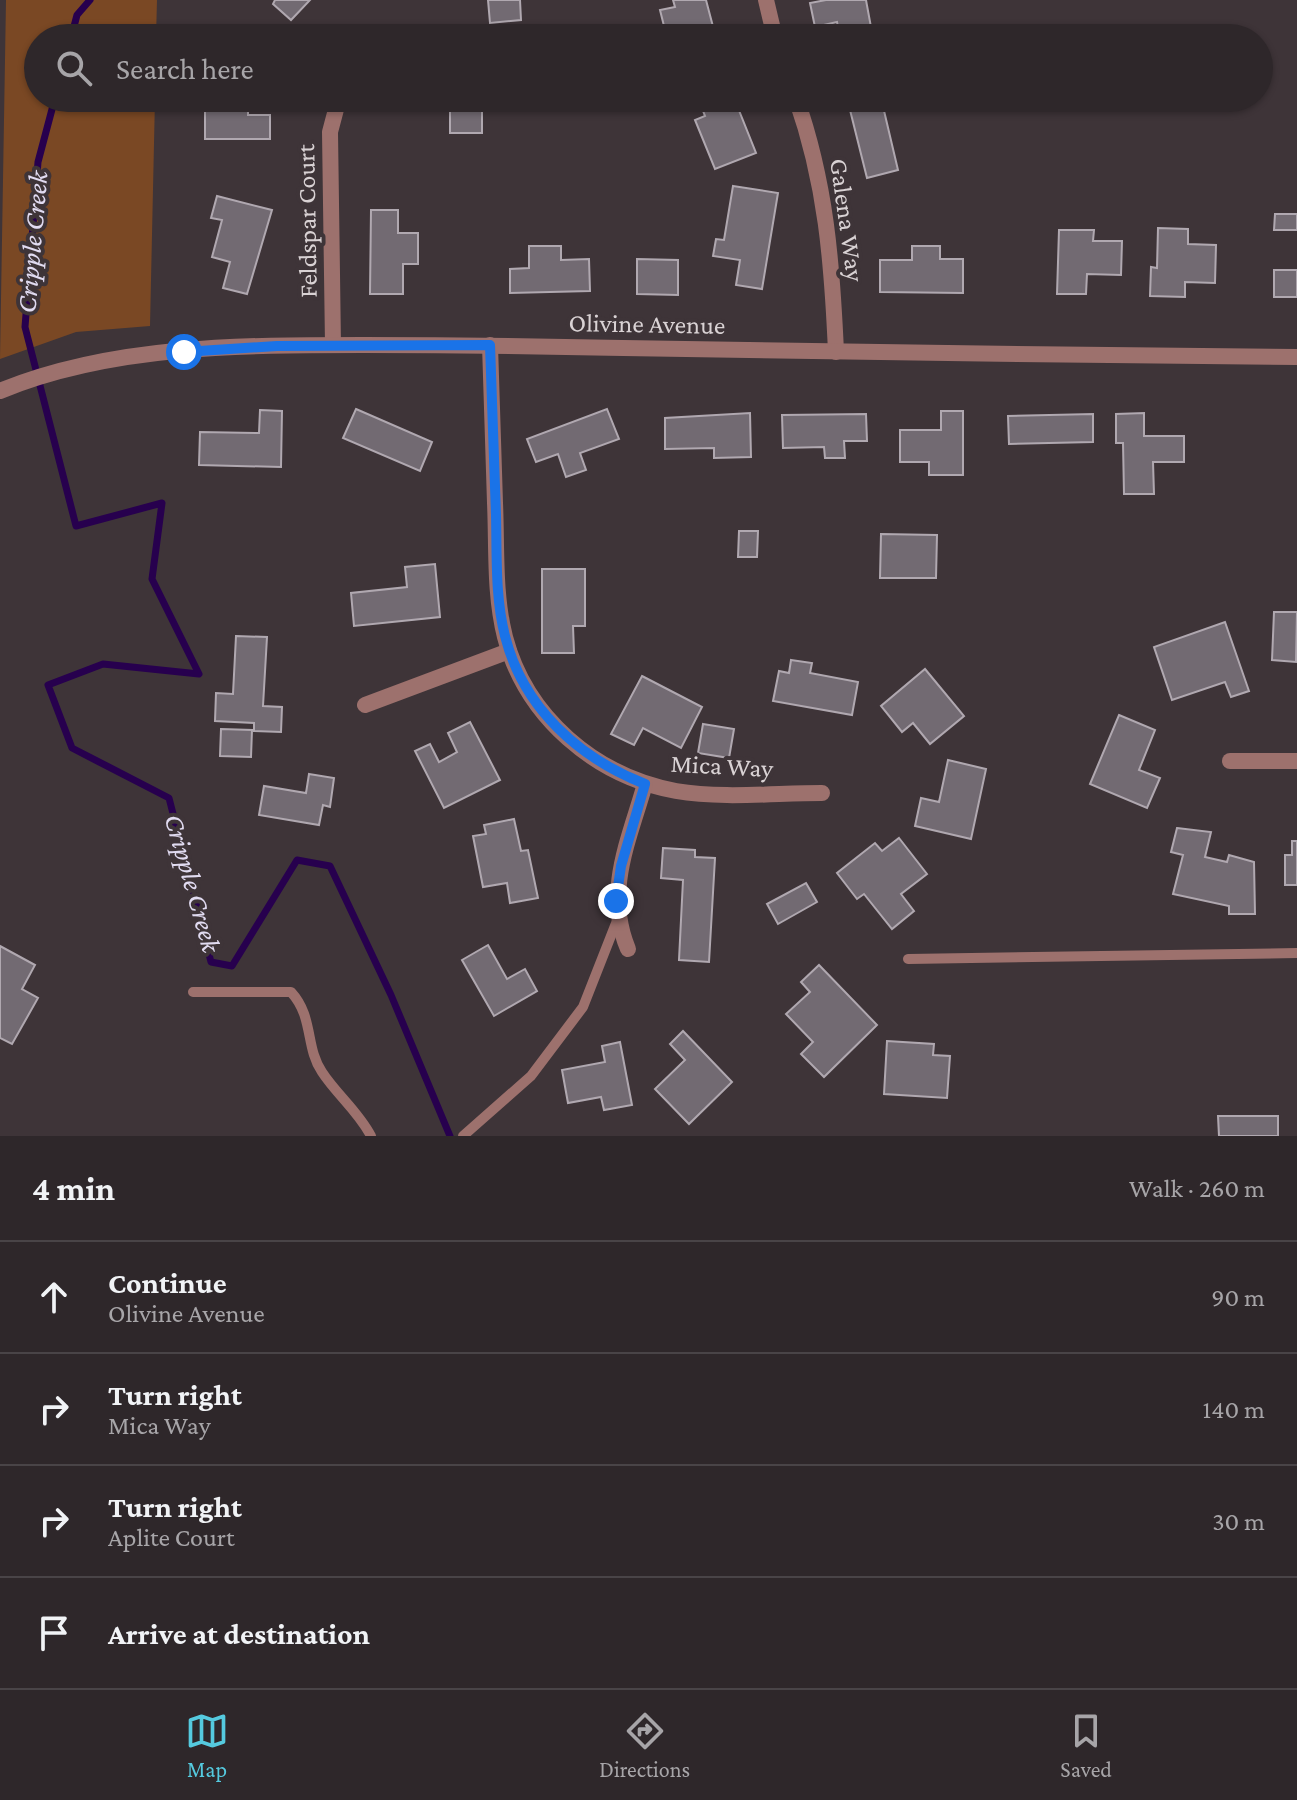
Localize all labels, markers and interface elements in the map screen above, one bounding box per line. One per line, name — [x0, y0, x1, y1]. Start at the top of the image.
search box — [24, 24, 1273, 112]
icon: search — [52, 46, 96, 90]
text: Search here — [116, 52, 254, 85]
street label: Feldspar Court — [291, 143, 323, 298]
street label: Galena Way — [824, 156, 870, 285]
water label: Cripple Creek — [10, 168, 54, 314]
street label: Olivine Avenue — [568, 308, 726, 340]
route start — [166, 334, 202, 370]
street label: Mica Way — [670, 749, 775, 783]
water label: Cripple Creek — [158, 810, 228, 957]
route end — [598, 883, 634, 919]
text: 4 min — [32, 1170, 115, 1207]
text: Walk · 260 m — [1129, 1174, 1265, 1203]
text: Continue — [108, 1266, 227, 1299]
icon: ahead — [32, 1275, 76, 1319]
text: 90 m — [1211, 1283, 1265, 1312]
text: Olivine Avenue — [108, 1299, 265, 1328]
text: Turn right — [108, 1378, 242, 1411]
icon: right — [32, 1387, 76, 1431]
text: 140 m — [1203, 1395, 1265, 1424]
text: Mica Way — [108, 1411, 211, 1440]
text: Turn right — [108, 1490, 242, 1523]
icon: right — [32, 1499, 76, 1543]
text: 30 m — [1212, 1507, 1265, 1536]
text: Aplite Court — [108, 1523, 235, 1552]
icon: arrive — [32, 1611, 76, 1655]
text: Arrive at destination — [108, 1617, 370, 1650]
tab: Map — [185, 1709, 229, 1782]
tab: Directions — [599, 1709, 690, 1782]
tab: Saved — [1060, 1709, 1112, 1782]

